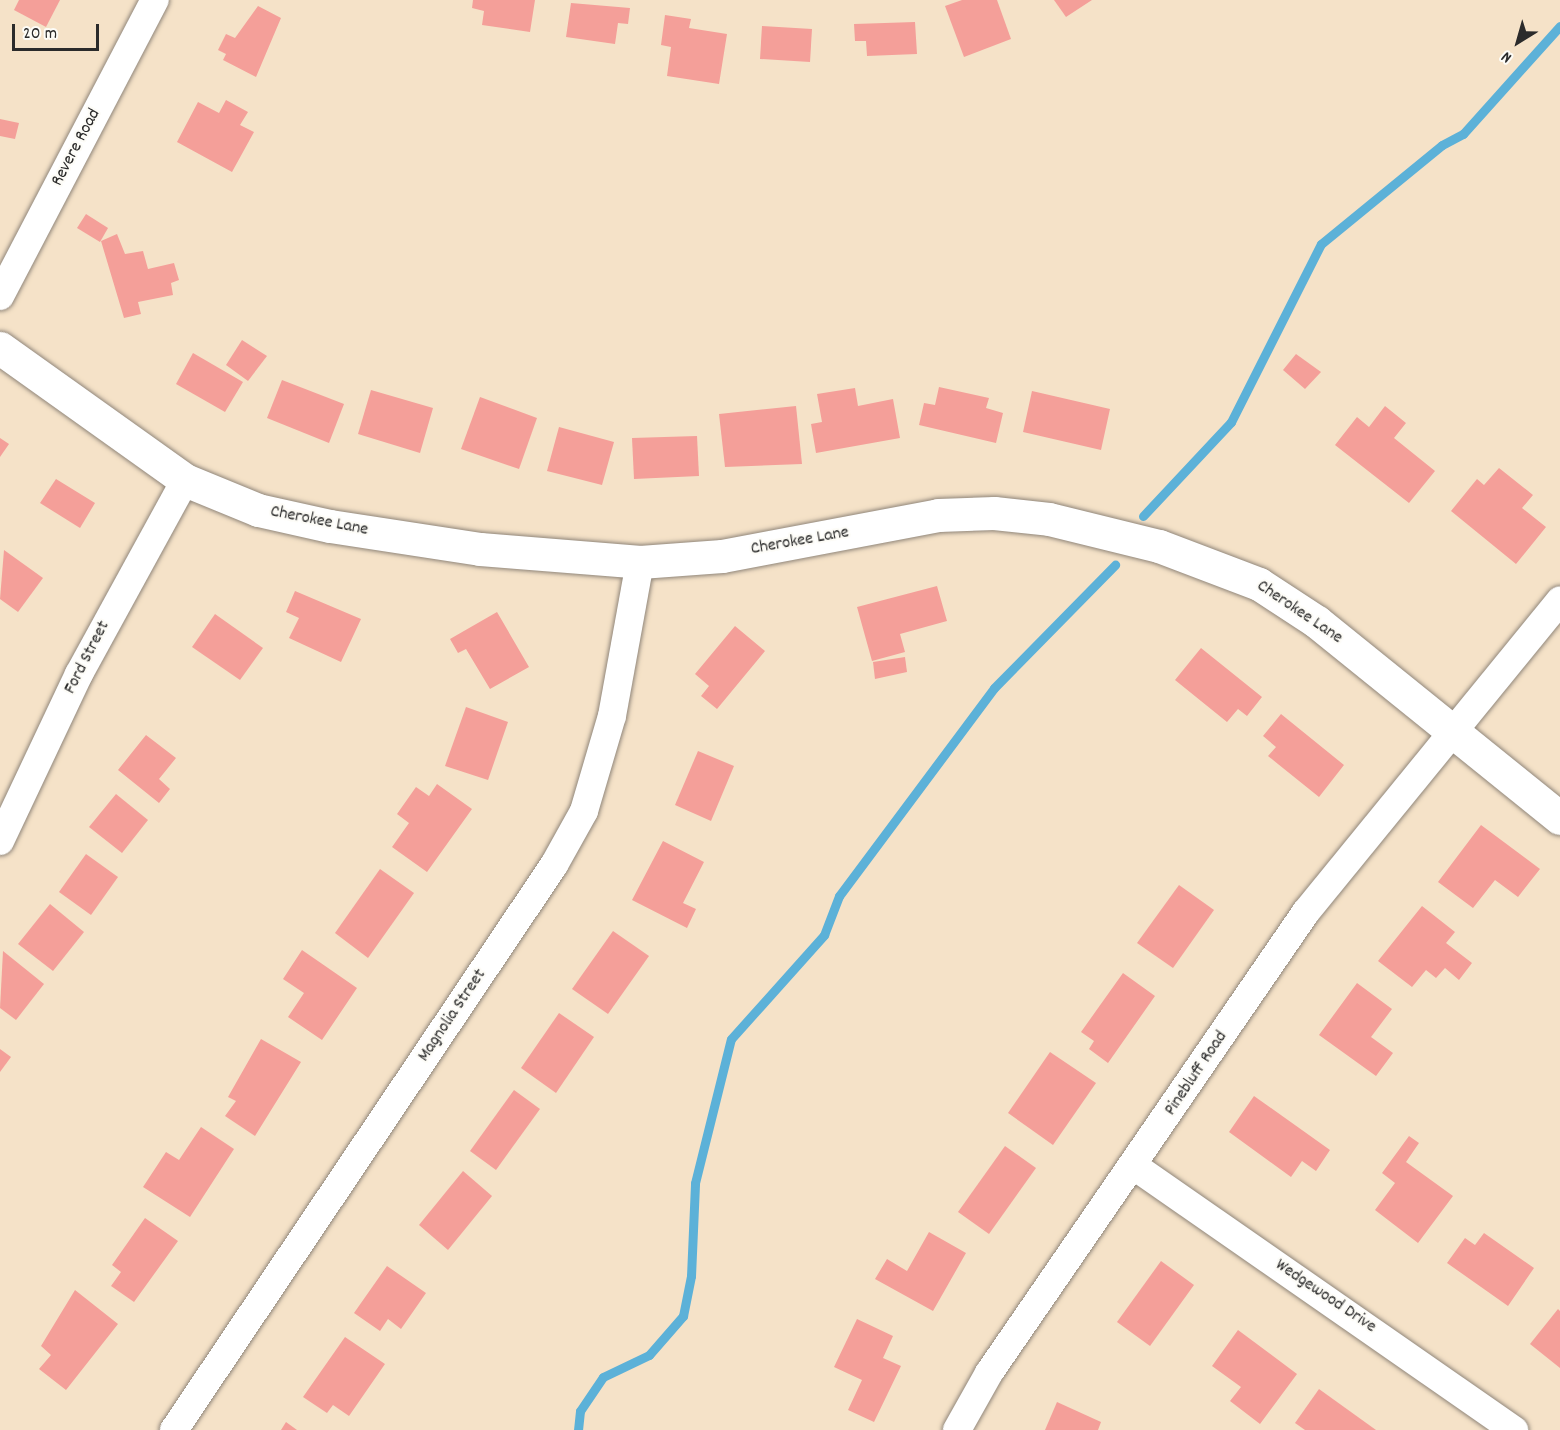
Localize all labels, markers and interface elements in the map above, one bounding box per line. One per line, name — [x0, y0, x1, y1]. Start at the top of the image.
scale bar — [15, 12, 102, 50]
north arrow — [1488, 12, 1548, 72]
text: 20 m — [23, 22, 57, 47]
text: N — [1497, 45, 1517, 68]
street label: Revere Road — [48, 106, 106, 190]
street label: Cherokee Lane — [268, 502, 370, 542]
street label: Cherokee Lane — [749, 523, 851, 561]
street label: Cherokee Lane — [1252, 576, 1346, 650]
street label: Ford Street — [60, 618, 116, 698]
street label: Magnolia Street — [414, 966, 492, 1066]
street label: Pinebluff Road — [1161, 1028, 1233, 1120]
street label: Wedgewood Drive — [1270, 1255, 1380, 1339]

